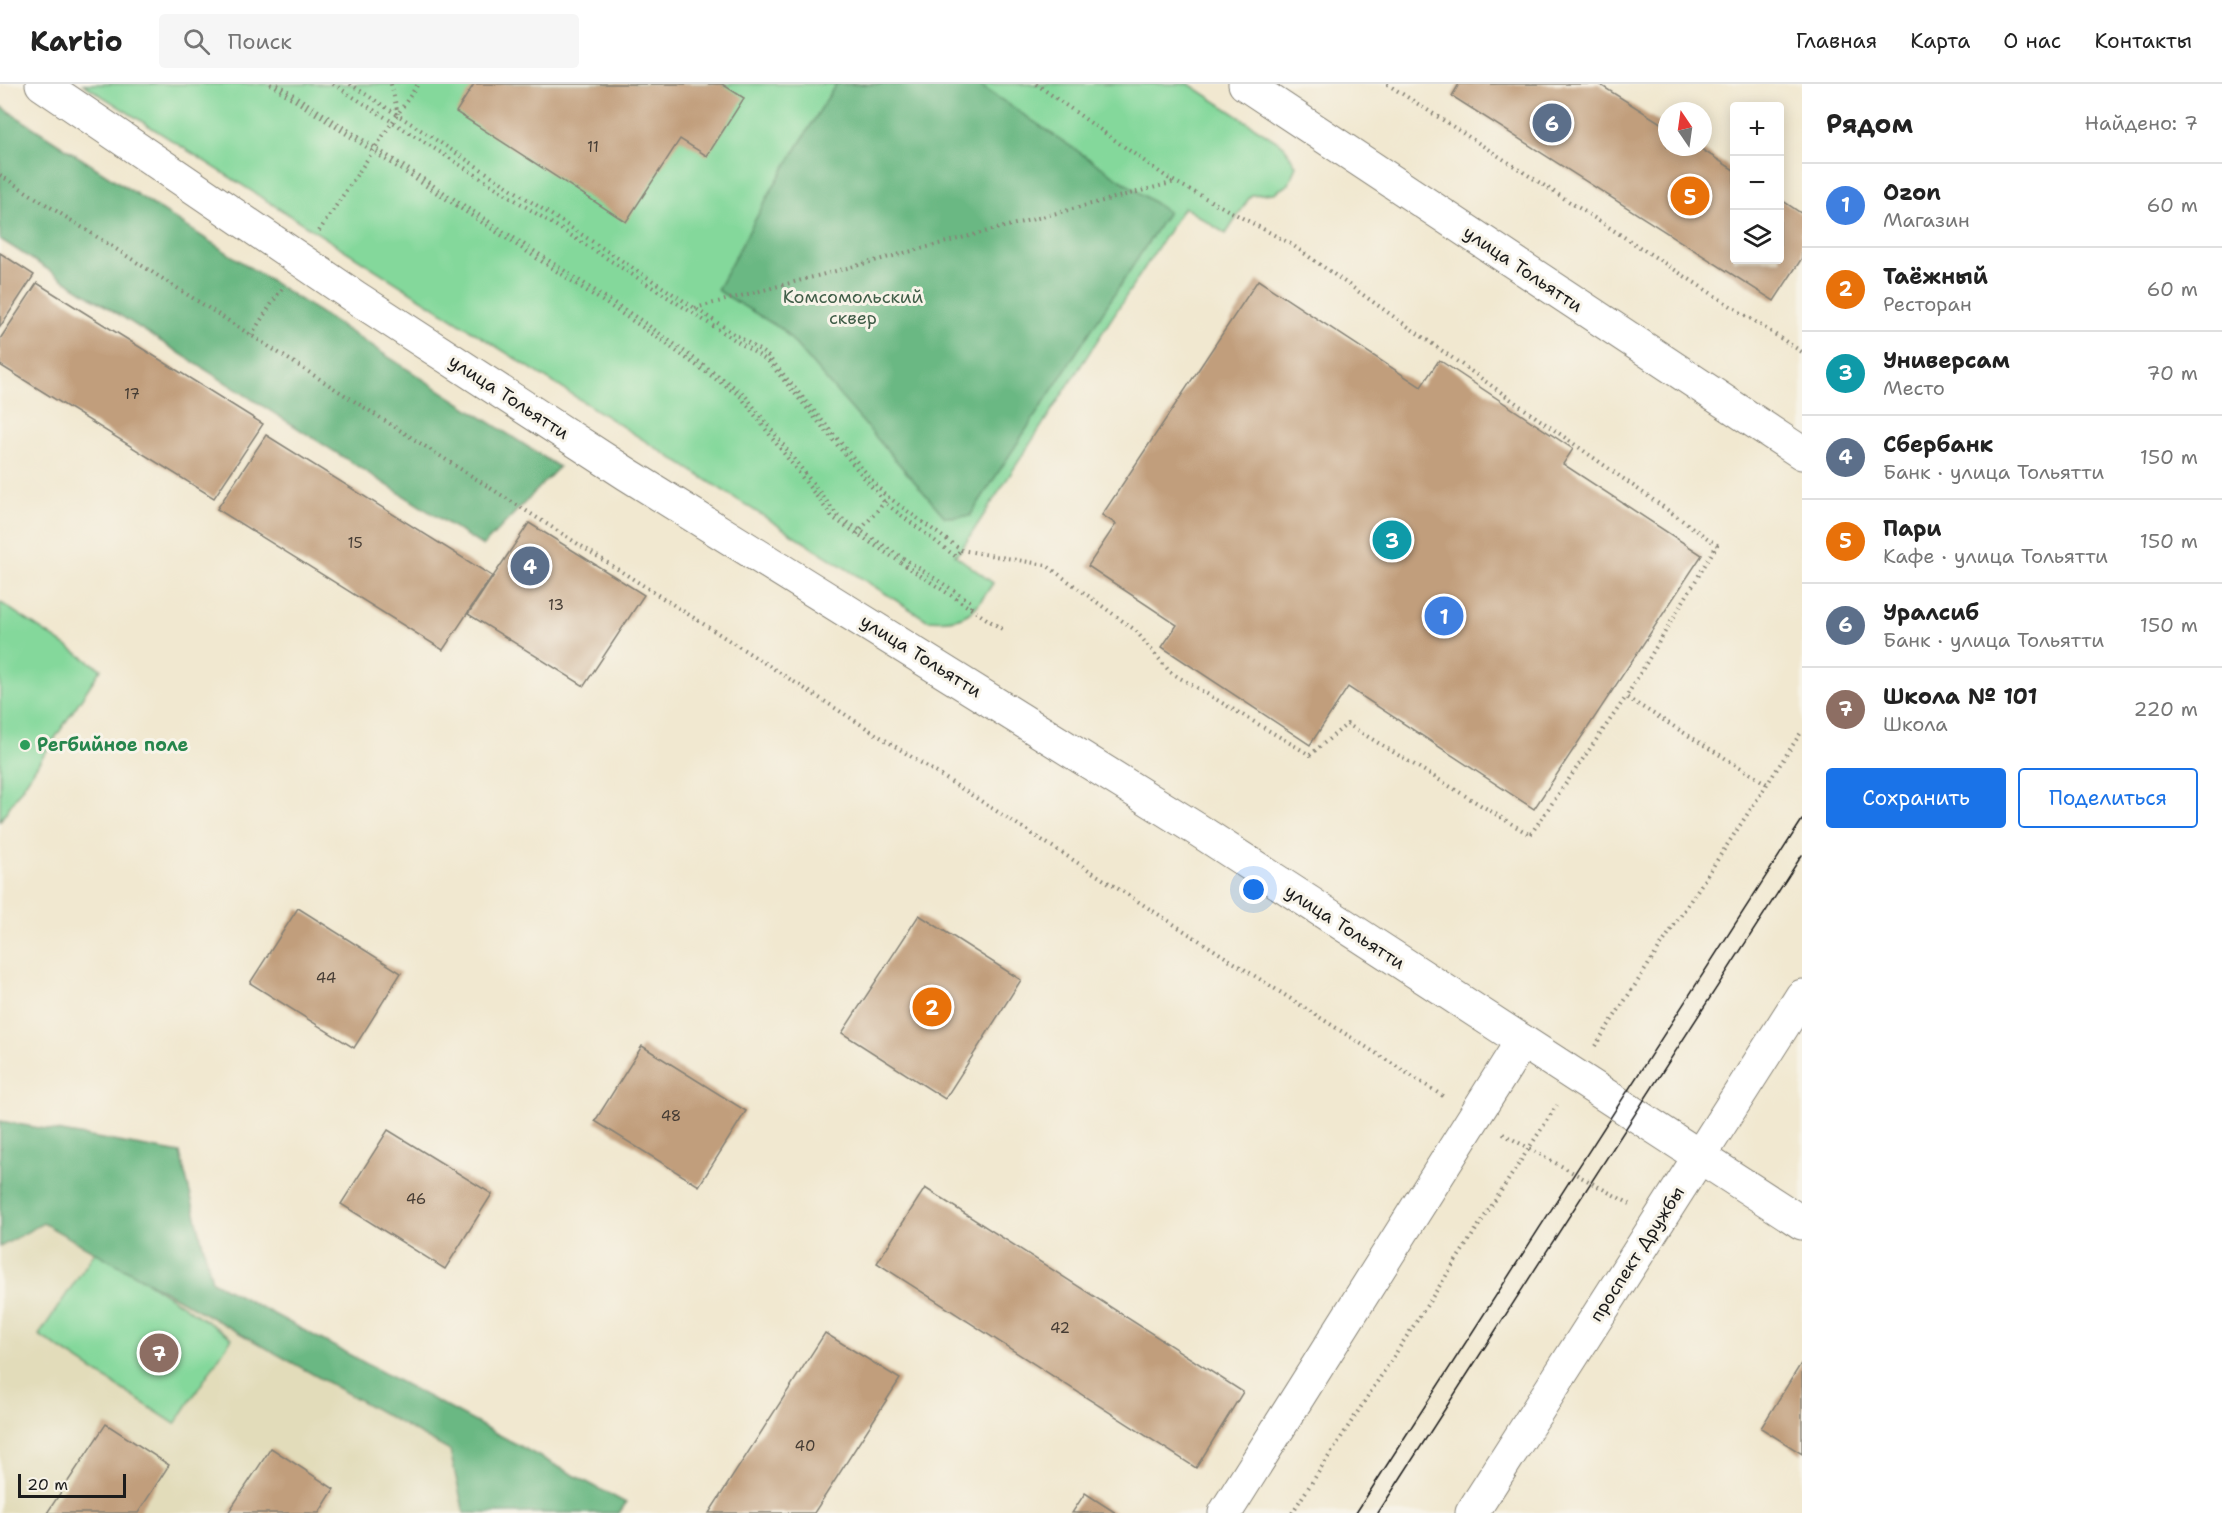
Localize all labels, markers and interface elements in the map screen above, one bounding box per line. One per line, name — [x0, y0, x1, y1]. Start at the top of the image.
search box — [159, 14, 579, 68]
text: Kartio — [30, 22, 123, 60]
icon: search — [180, 25, 213, 58]
text: Поиск — [228, 27, 292, 56]
text: Главная — [1796, 27, 1877, 55]
text: Карта — [1910, 27, 1970, 55]
text: О нас — [2003, 27, 2061, 55]
text: Контакты — [2094, 27, 2192, 55]
pin: 6 — [1532, 100, 1572, 146]
north arrow — [1658, 102, 1712, 156]
map controls — [1730, 102, 1784, 264]
button: + — [1730, 102, 1784, 156]
text: Рядом — [1826, 106, 1913, 141]
text: Найдено: 7 — [2085, 110, 2198, 136]
house number: 11 — [587, 137, 599, 157]
button: − — [1730, 156, 1784, 210]
pin: 5 — [1670, 174, 1710, 218]
text: Ozon — [1883, 178, 1941, 207]
text: 1 — [1841, 192, 1850, 218]
text: 60 m — [2146, 192, 2198, 218]
text: Магазин — [1883, 207, 1970, 233]
button: layers — [1730, 210, 1784, 264]
street label: улица Тольятти — [1459, 220, 1587, 318]
text: Таёжный — [1883, 262, 1988, 291]
text: 2 — [1839, 276, 1853, 302]
text: 60 m — [2146, 276, 2198, 302]
park label: Комсомольский сквер — [783, 285, 923, 330]
text: Ресторан — [1883, 291, 1972, 317]
text: Универсам — [1883, 346, 2010, 375]
street label: улица Тольятти — [444, 349, 574, 445]
text: 3 — [1839, 360, 1853, 386]
text: 70 m — [2146, 360, 2198, 386]
text: Место — [1883, 375, 1945, 401]
house number: 17 — [124, 384, 140, 404]
text: Сбербанк — [1883, 430, 1993, 459]
text: 4 — [1839, 444, 1853, 470]
text: 150 m — [2140, 444, 2198, 470]
text: Банк · улица Тольятти — [1883, 459, 2104, 485]
text: Пари — [1883, 514, 1942, 543]
pin: 3 — [1372, 518, 1412, 562]
text: 5 — [1839, 528, 1852, 554]
text: 150 m — [2140, 528, 2198, 554]
house number: 15 — [347, 533, 363, 553]
text: Кафе · улица Тольятти — [1883, 543, 2108, 569]
pin: 4 — [510, 544, 550, 588]
pin: 1 — [1424, 594, 1464, 638]
house number: 13 — [548, 595, 564, 615]
text: Уралсиб — [1883, 598, 1979, 627]
street label: улица Тольятти — [856, 609, 986, 703]
text: 6 — [1839, 612, 1853, 638]
text: 150 m — [2140, 612, 2198, 638]
text: Банк · улица Тольятти — [1883, 627, 2104, 653]
text: Школа № 101 — [1883, 682, 2037, 711]
text: 7 — [1839, 696, 1853, 722]
text: 220 m — [2134, 696, 2198, 722]
text: Школа — [1883, 711, 1948, 737]
place label: Регбийное поле — [37, 733, 189, 757]
marker: Регбийное поле — [18, 738, 32, 752]
button: Сохранить — [1826, 768, 2006, 828]
button: Поделиться — [2018, 768, 2198, 828]
your location — [1239, 875, 1268, 904]
street label: улица Тольятти — [1280, 879, 1410, 975]
house number: 44 — [316, 968, 336, 988]
pin: 2 — [912, 984, 952, 1030]
house number: 48 — [661, 1106, 681, 1126]
street label: проспект Дружбы — [1584, 1182, 1690, 1326]
house number: 46 — [406, 1189, 426, 1209]
house number: 42 — [1050, 1318, 1070, 1338]
pin: 7 — [140, 1330, 178, 1376]
house number: 40 — [795, 1436, 815, 1456]
scale bar — [18, 1471, 126, 1498]
text: 20 m — [27, 1474, 68, 1495]

